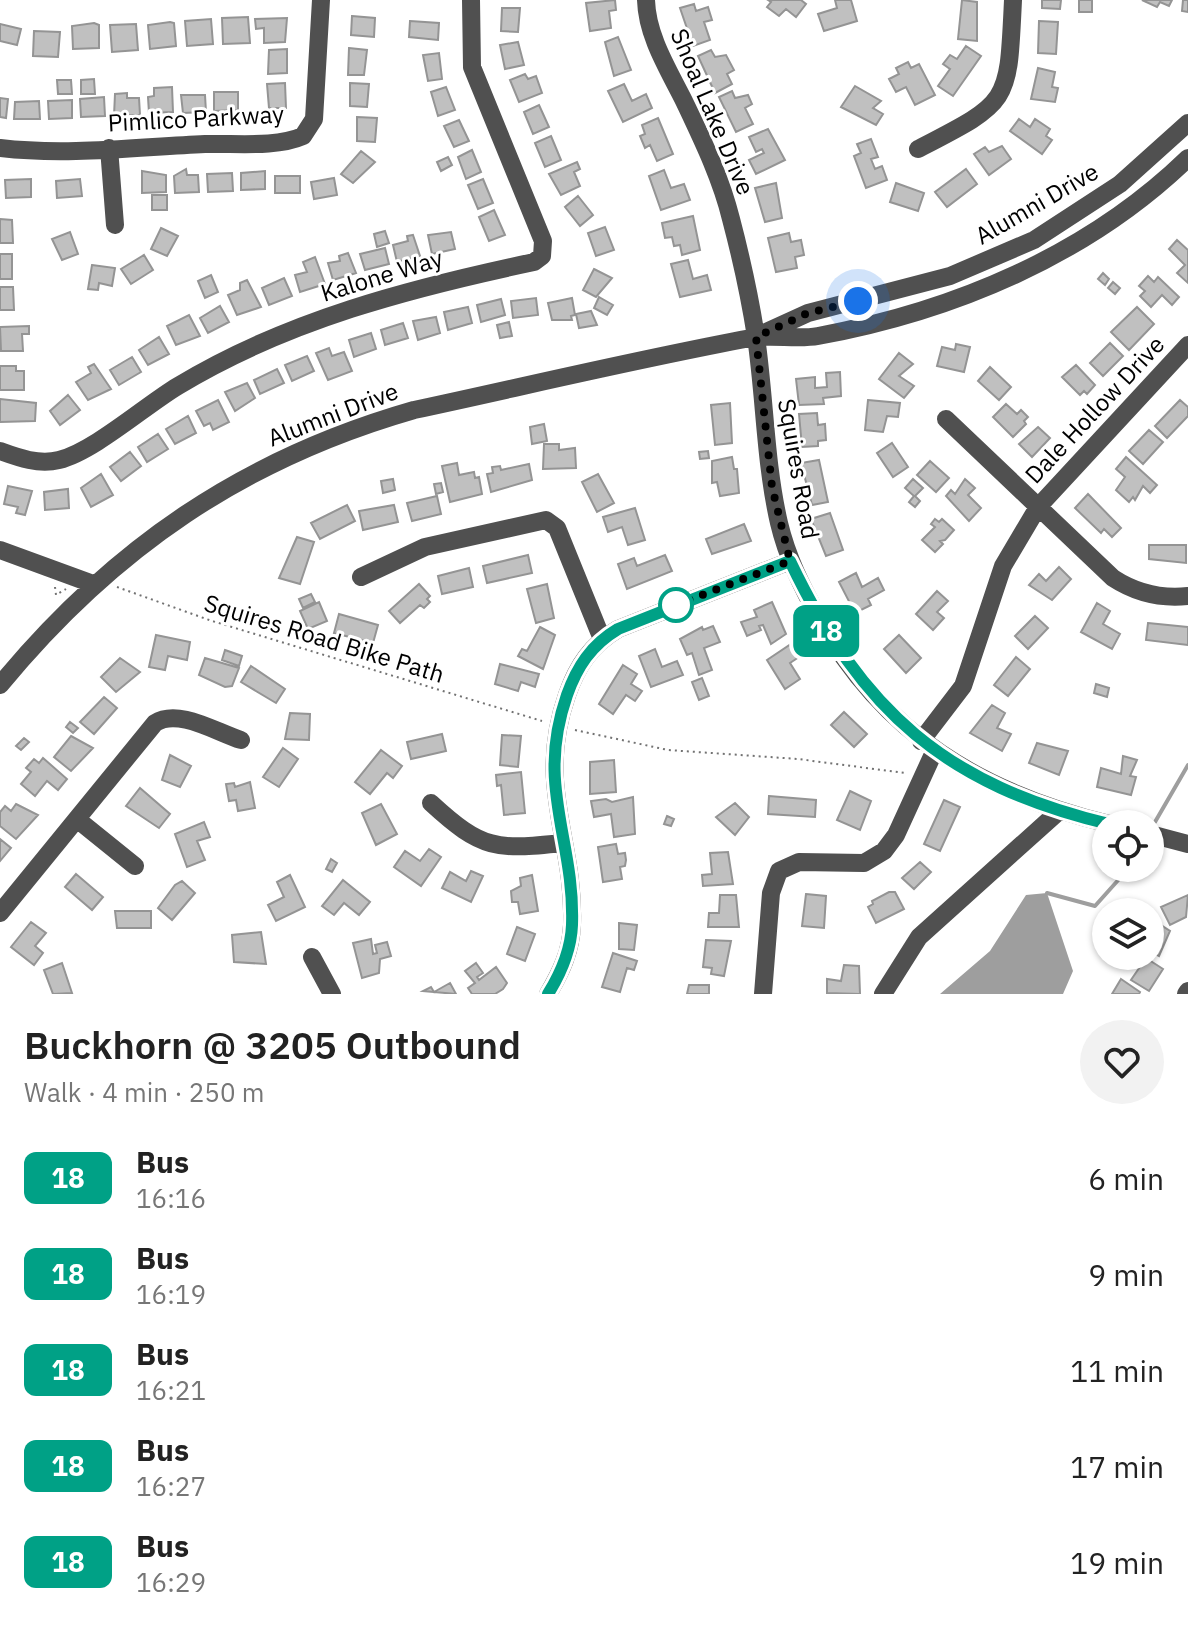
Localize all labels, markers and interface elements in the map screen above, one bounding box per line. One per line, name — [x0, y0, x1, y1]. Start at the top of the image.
street label: Shoal Lake Drive — [663, 24, 762, 200]
street label: Pimlico Parkway — [107, 97, 285, 139]
street label: Alumni Drive — [969, 155, 1104, 251]
street label: Kalone Way — [317, 241, 447, 309]
your location — [838, 281, 878, 321]
street label: Dale Hollow Drive — [1018, 329, 1171, 490]
street label: Alumni Drive — [263, 374, 403, 454]
street label: Squires Road — [771, 396, 827, 541]
street label: Squires Road Bike Path — [200, 586, 448, 690]
unlabelled marker — [659, 588, 693, 622]
line badge: 18 — [790, 605, 862, 657]
text: 18 — [809, 612, 843, 649]
map controls — [1092, 810, 1164, 970]
button: locate — [1092, 810, 1164, 882]
button: layers — [1092, 898, 1164, 970]
text: Buckhorn @ 3205 Outbound — [24, 1020, 521, 1069]
button: heart — [1080, 1020, 1164, 1104]
text: Walk · 4 min · 250 m — [24, 1075, 264, 1109]
text: Bus — [136, 1142, 189, 1181]
text: 18 — [51, 1159, 85, 1196]
text: 6 min — [1088, 1159, 1164, 1198]
text: 16:16 — [136, 1181, 206, 1215]
text: Bus — [136, 1238, 189, 1277]
text: 18 — [51, 1255, 85, 1292]
text: 9 min — [1088, 1255, 1164, 1294]
text: 16:19 — [136, 1277, 206, 1311]
text: Bus — [136, 1334, 189, 1373]
text: 18 — [51, 1351, 85, 1388]
text: 11 min — [1070, 1351, 1164, 1390]
text: 16:21 — [136, 1373, 206, 1407]
text: Bus — [136, 1430, 189, 1469]
text: 18 — [51, 1447, 85, 1484]
text: 17 min — [1070, 1447, 1164, 1486]
text: 16:27 — [136, 1469, 206, 1503]
text: Bus — [136, 1526, 189, 1565]
text: 18 — [51, 1543, 85, 1580]
text: 19 min — [1070, 1543, 1164, 1582]
text: 16:29 — [136, 1565, 206, 1599]

